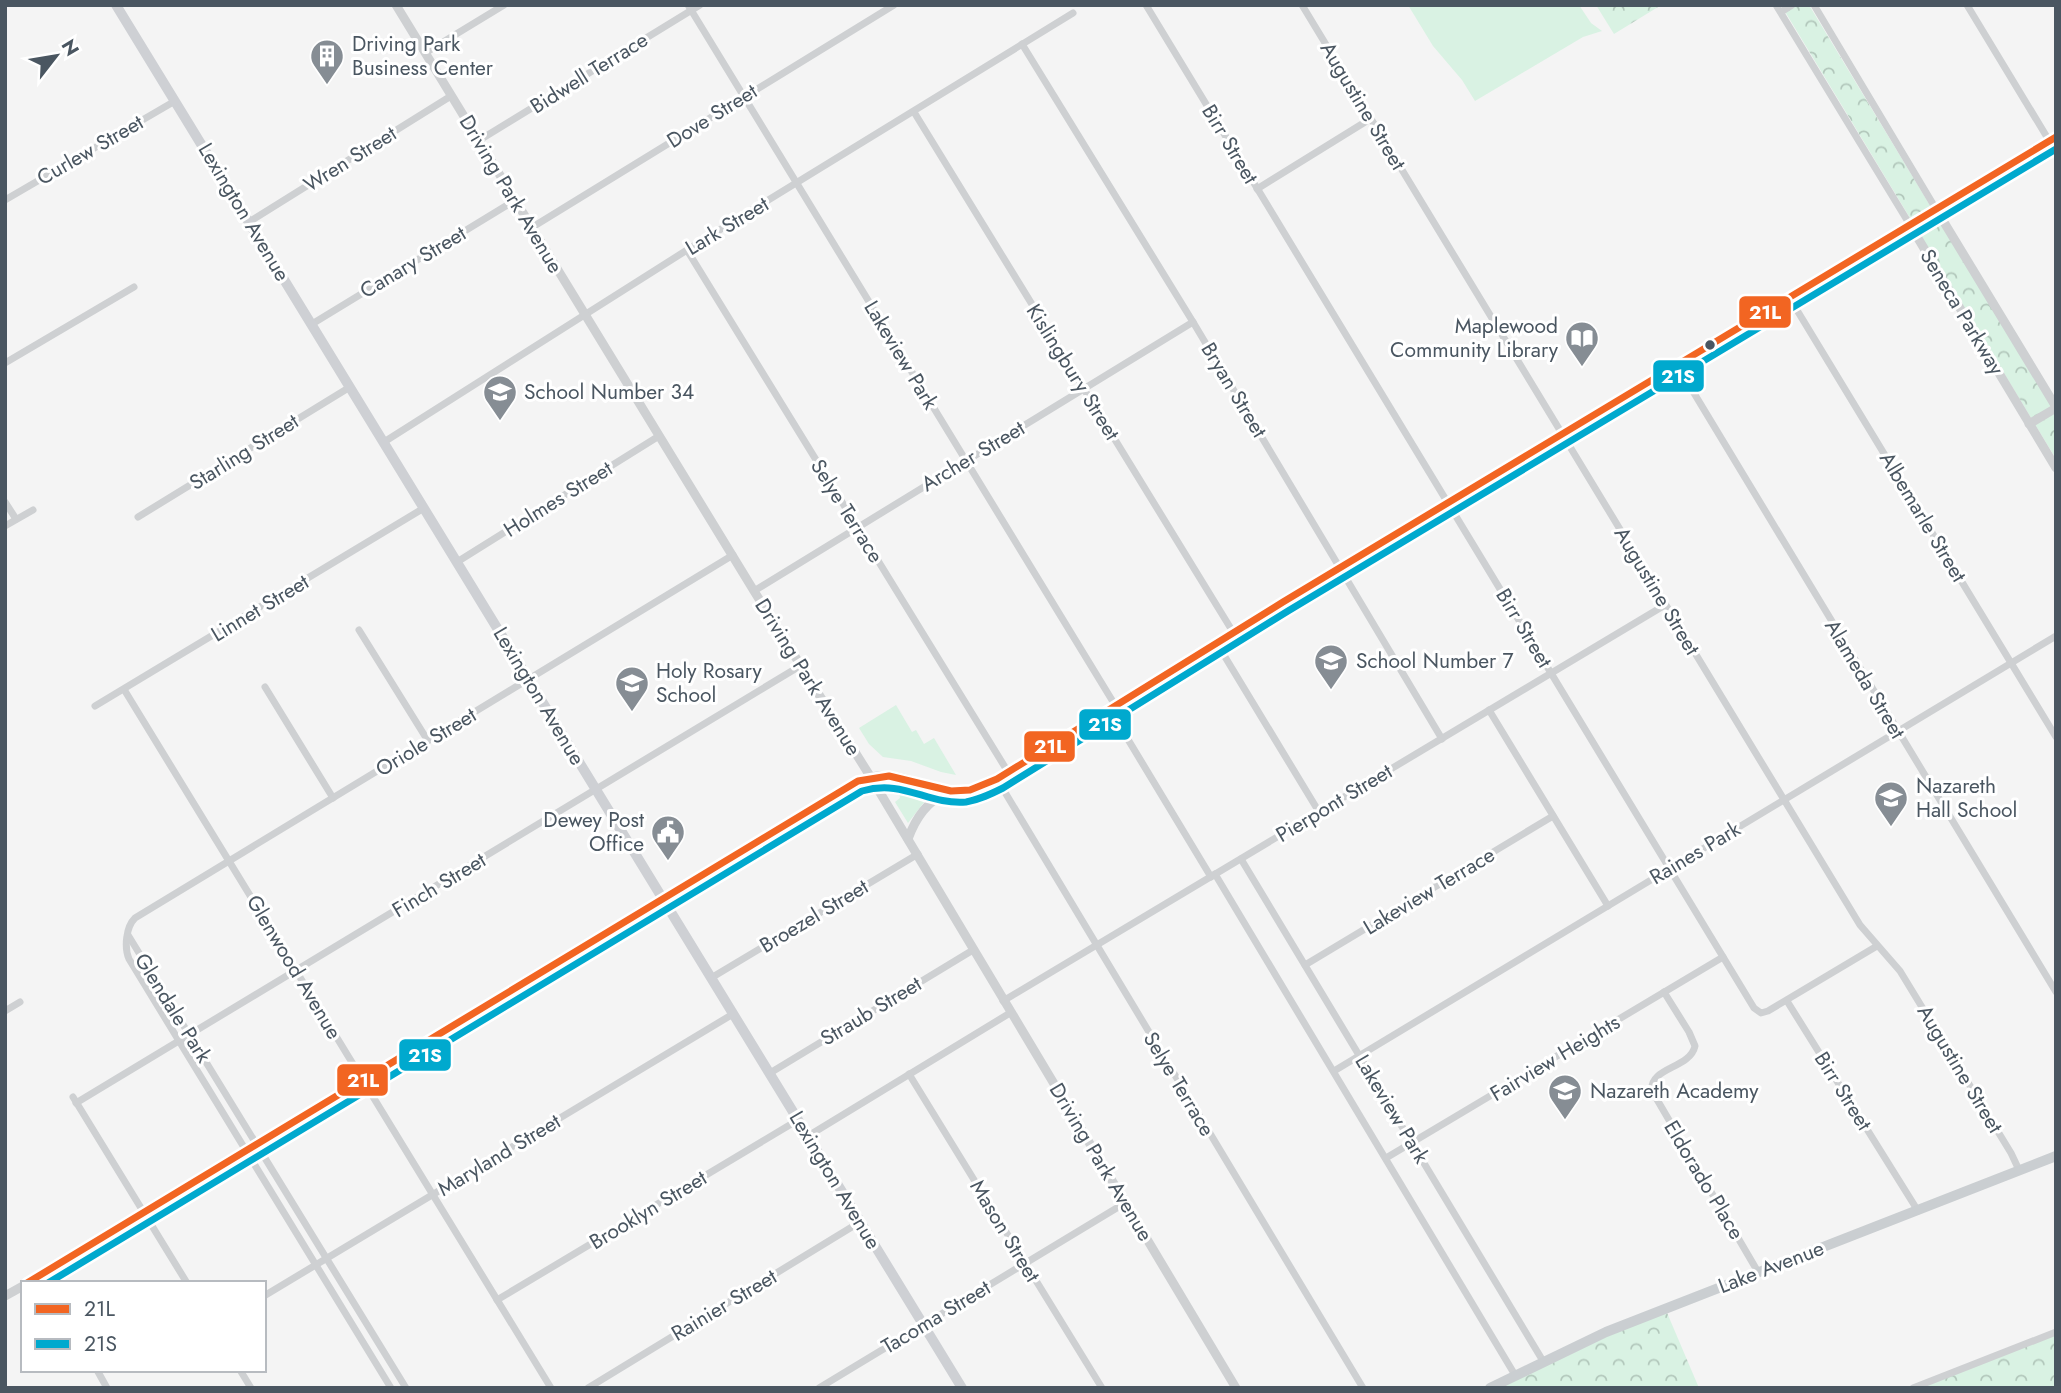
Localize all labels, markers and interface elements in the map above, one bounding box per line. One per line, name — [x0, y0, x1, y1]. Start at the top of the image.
north arrow — [21, 21, 91, 91]
street label: Bidwell Terrace — [524, 25, 654, 121]
place label: Driving Park Business Center — [352, 29, 494, 83]
text: N — [55, 34, 86, 61]
street label: Augustine Street — [1313, 36, 1413, 176]
building icon: Driving Park Business Center — [308, 37, 346, 86]
street label: Dove Street — [661, 76, 763, 156]
street label: Birr Street — [1194, 99, 1266, 189]
street label: Curlew Street — [31, 107, 149, 193]
street label: Driving Park Avenue — [452, 109, 570, 279]
street label: Wren Street — [298, 119, 402, 199]
street label: Lexington Avenue — [191, 137, 297, 287]
street label: Lark Street — [680, 189, 774, 263]
street label: Canary Street — [354, 218, 472, 306]
street label: Seneca Parkway — [1913, 243, 2012, 381]
street label: Lakeview Park — [857, 295, 946, 416]
line badge: 21L — [1738, 295, 1792, 329]
street label: Kislingbury Street — [1019, 298, 1127, 446]
text: 21L — [1749, 299, 1781, 326]
place label: Maplewood Community Library — [1390, 311, 1559, 365]
library icon: Maplewood Community Library — [1563, 319, 1601, 368]
street label: Bryan Street — [1194, 337, 1274, 443]
unlabelled marker — [1703, 338, 1717, 352]
line badge: 21S — [1652, 359, 1705, 393]
text: 21S — [1661, 363, 1695, 390]
school or university icon: School Number 34 — [481, 373, 519, 422]
place label: School Number 34 — [524, 377, 694, 407]
street label: Starling Street — [184, 407, 304, 497]
street label: Archer Street — [915, 413, 1031, 499]
street label: Albemarle Street — [1872, 446, 1974, 588]
street label: Selye Terrace — [803, 453, 891, 569]
street label: Holmes Street — [498, 454, 618, 544]
street label: Augustine Street — [1607, 521, 1707, 661]
street label: Linnet Street — [205, 567, 315, 649]
street label: Birr Street — [1488, 583, 1560, 673]
street label: Driving Park Avenue — [748, 593, 869, 761]
street label: Alameda Street — [1818, 614, 1912, 744]
street label: Lexington Avenue — [486, 621, 592, 771]
school or university icon: School Number 7 — [1312, 642, 1350, 691]
place label: School Number 7 — [1356, 646, 1514, 676]
place label: Holy Rosary School — [656, 656, 762, 710]
school or university icon: Holy Rosary School — [613, 664, 651, 713]
street label: Oriole Street — [370, 700, 482, 784]
line badge: 21S — [1078, 708, 1132, 741]
text: 21S — [1088, 711, 1122, 738]
line badge: 21L — [1023, 730, 1076, 763]
text: 21L — [1034, 733, 1066, 760]
street label: Pierpont Street — [1270, 756, 1398, 850]
place label: Nazareth Hall School — [1916, 771, 2017, 825]
school or university icon: Nazareth Hall School — [1872, 779, 1910, 828]
place label: Dewey Post Office — [543, 805, 644, 859]
public building icon: Dewey Post Office — [649, 813, 687, 862]
street label: Raines Park — [1644, 814, 1747, 892]
street label: Lakeview Terrace — [1358, 840, 1501, 942]
street label: Finch Street — [387, 845, 491, 925]
street label: Broezel Street — [754, 872, 874, 960]
street label: Glenwood Avenue — [239, 889, 349, 1045]
street label: Glendale Park — [127, 947, 219, 1069]
street label: Straub Street — [815, 969, 927, 1053]
street label: Augustine Street — [1910, 999, 2010, 1139]
street label: Fairview Heights — [1484, 1007, 1626, 1109]
street label: Selye Terrace — [1136, 1026, 1222, 1142]
line badge: 21S — [398, 1038, 452, 1072]
text: 21S — [408, 1042, 442, 1069]
street label: Birr Street — [1807, 1046, 1879, 1136]
street label: Lakeview Park — [1348, 1049, 1437, 1170]
line badge: 21L — [336, 1063, 389, 1097]
text: 21L — [347, 1067, 379, 1094]
school or university icon: Nazareth Academy — [1546, 1072, 1584, 1121]
place label: Nazareth Academy — [1590, 1076, 1759, 1106]
street label: Driving Park Avenue — [1042, 1077, 1160, 1247]
street label: Lexington Avenue — [782, 1105, 888, 1255]
street label: Maryland Street — [432, 1106, 566, 1204]
street label: Eldorado Place — [1657, 1115, 1751, 1245]
street label: Brooklyn Street — [584, 1163, 712, 1257]
street label: Mason Street — [963, 1174, 1047, 1288]
street label: Lake Avenue — [1714, 1233, 1828, 1301]
street label: Rainier Street — [666, 1262, 782, 1348]
street label: Tacoma Street — [876, 1273, 996, 1361]
legend — [21, 1281, 266, 1372]
text: 21L — [84, 1294, 115, 1324]
text: 21S — [84, 1329, 117, 1359]

